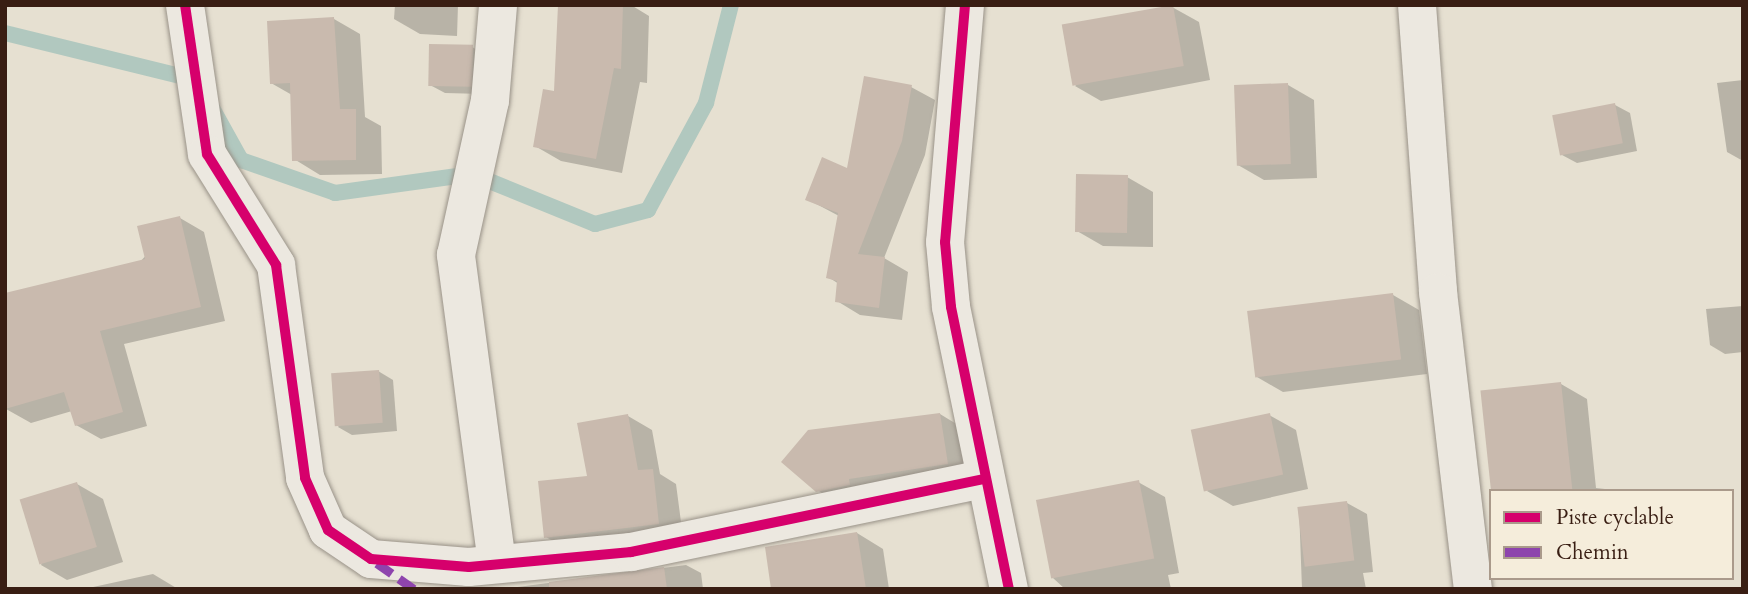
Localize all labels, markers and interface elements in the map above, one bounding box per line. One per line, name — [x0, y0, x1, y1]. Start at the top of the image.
legend — [1489, 489, 1734, 580]
text: Piste cyclable — [1556, 503, 1674, 532]
text: Chemin — [1556, 538, 1629, 567]

